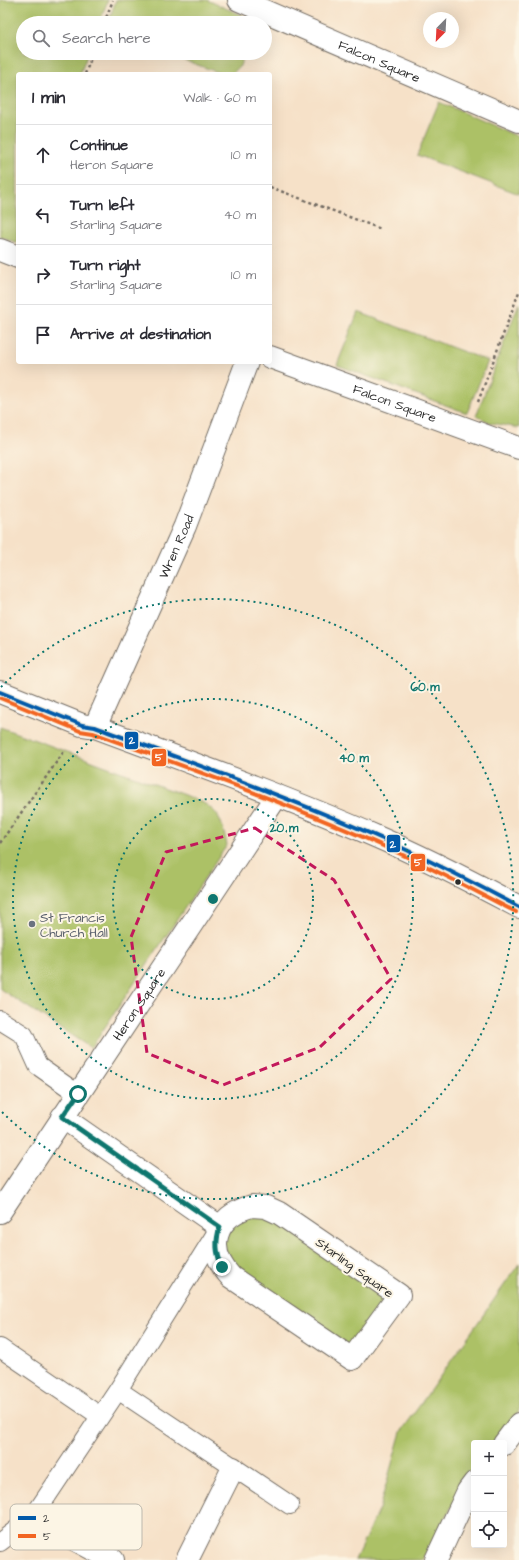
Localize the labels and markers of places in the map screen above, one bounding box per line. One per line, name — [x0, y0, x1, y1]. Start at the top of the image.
unlabelled marker — [453, 877, 463, 887]
centre of rings — [206, 892, 220, 906]
place label: St Francis Church Hall — [40, 909, 108, 942]
marker: St Francis Church Hall — [27, 919, 37, 929]

